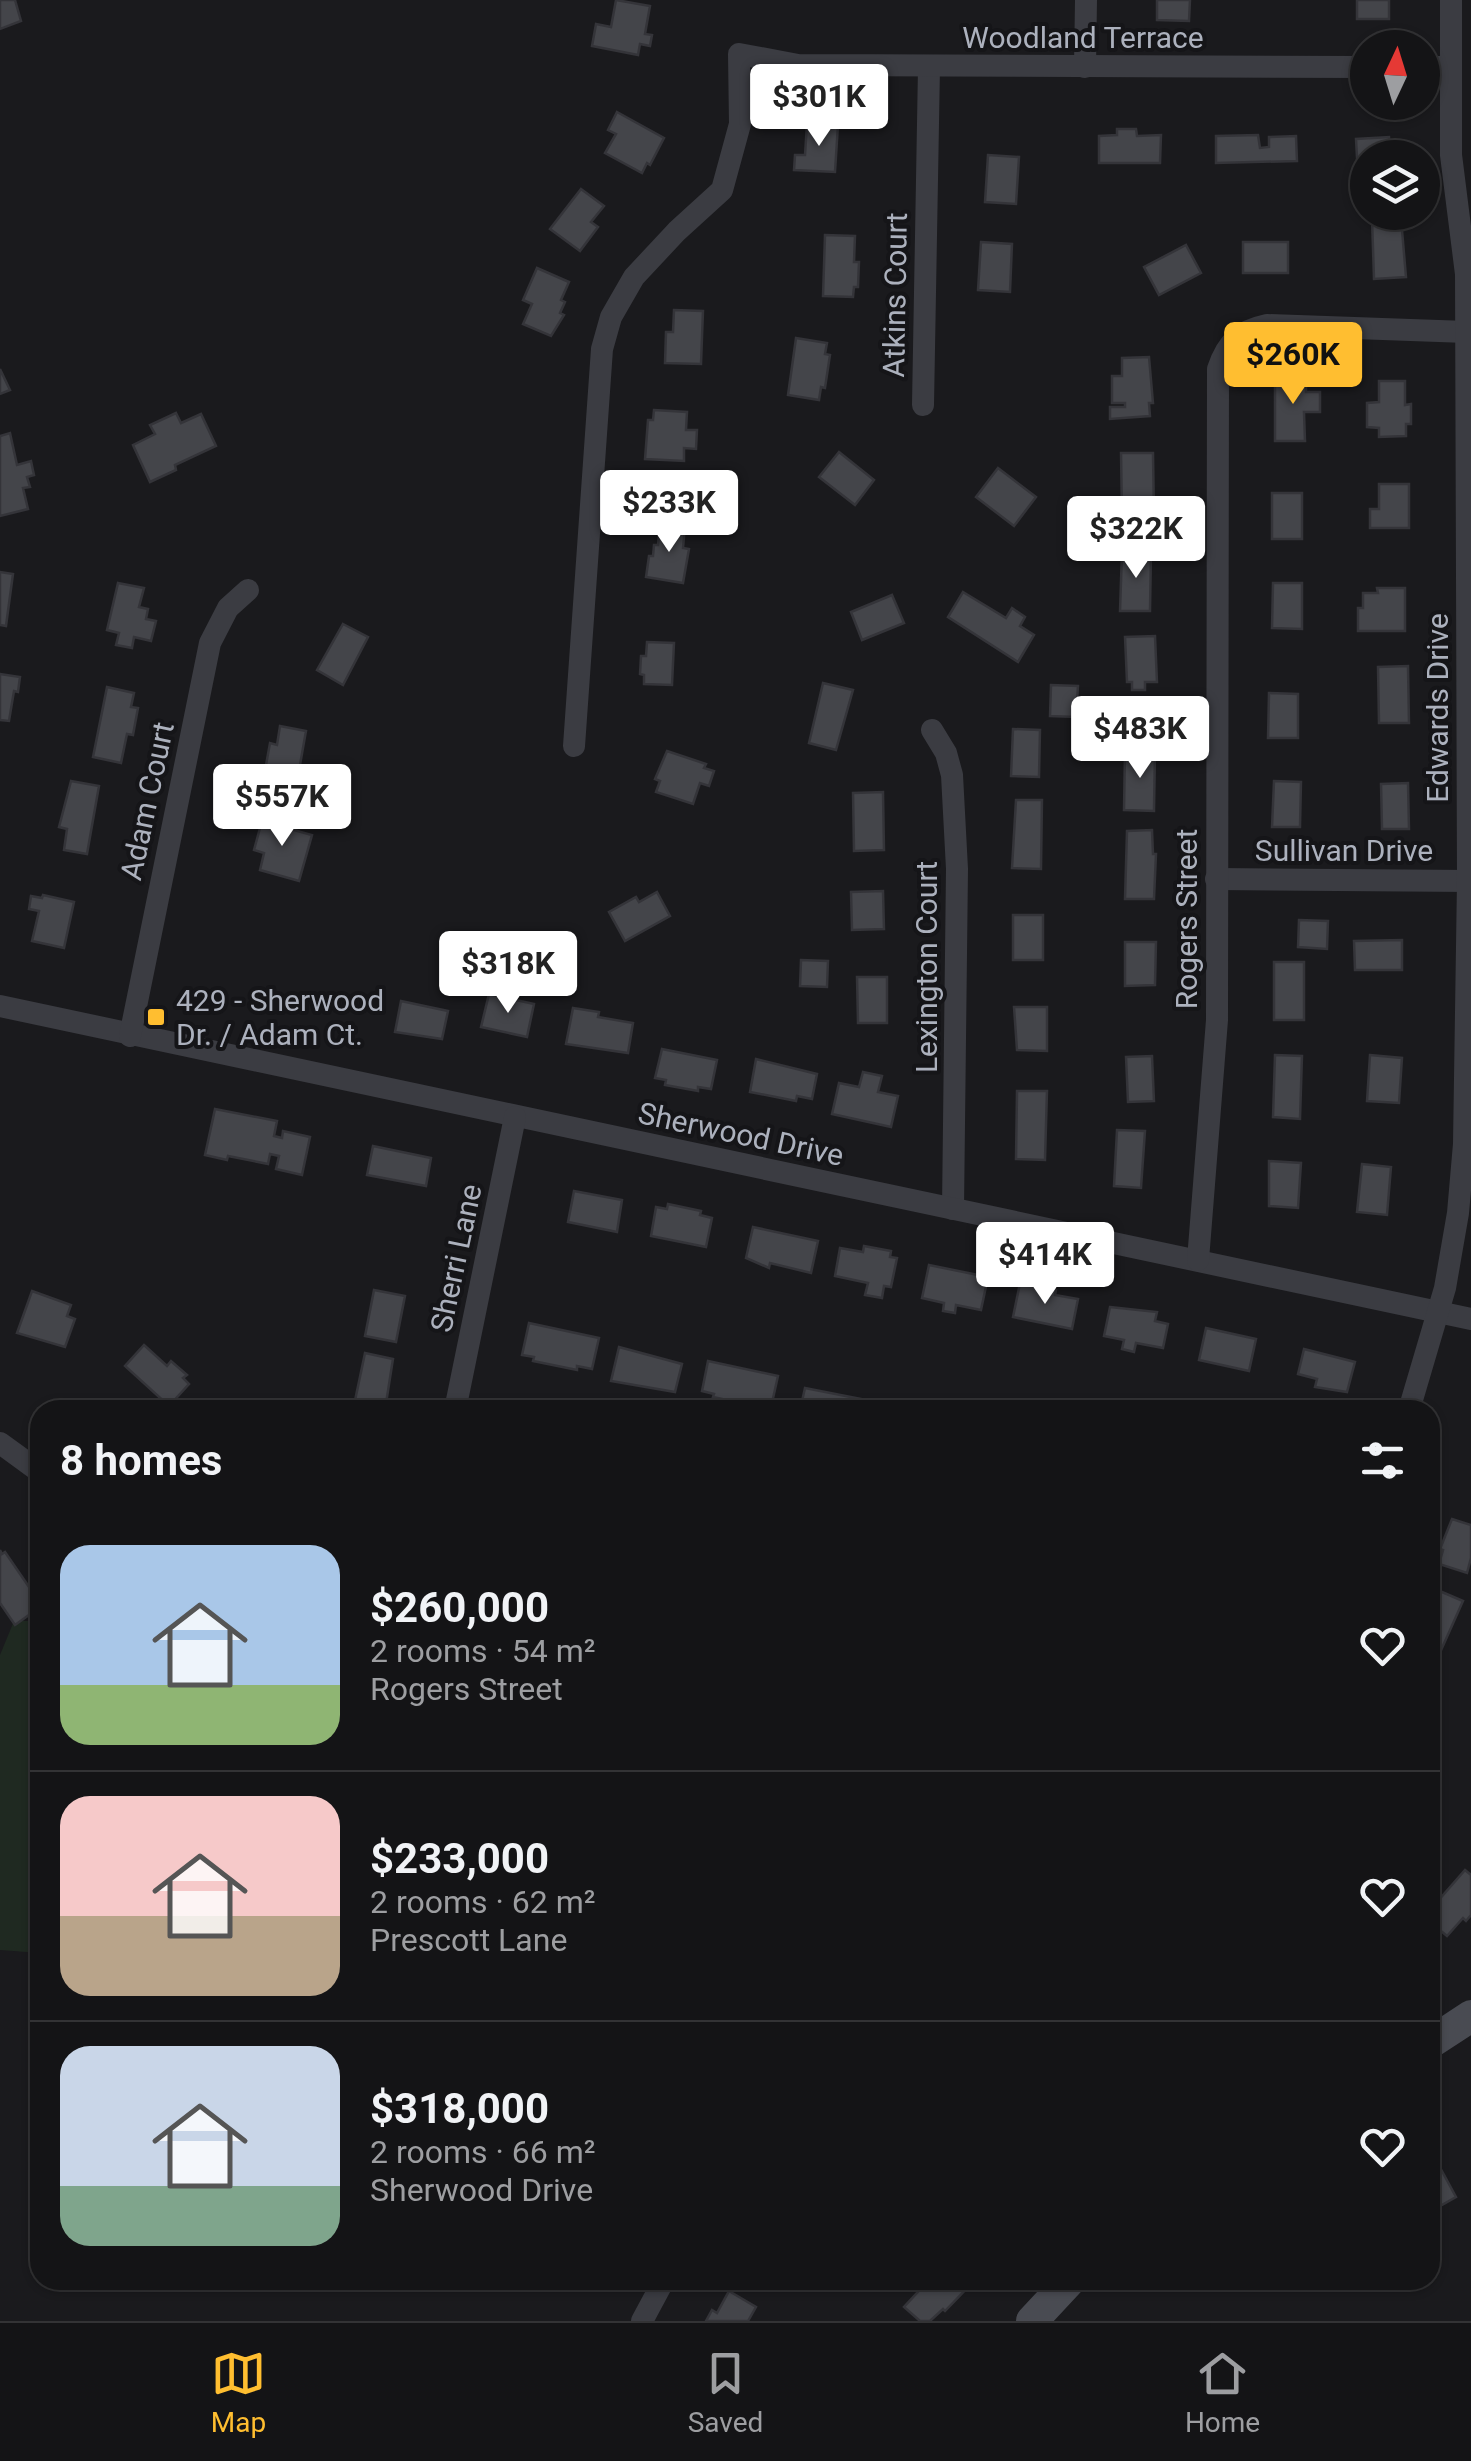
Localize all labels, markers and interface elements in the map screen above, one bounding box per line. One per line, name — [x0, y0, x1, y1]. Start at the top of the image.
street label: Woodland Terrace — [962, 20, 1204, 55]
north arrow — [1350, 30, 1440, 120]
map controls — [1350, 30, 1440, 230]
pin: $301K — [749, 64, 889, 149]
text: $301K — [772, 77, 866, 115]
button: layers — [1350, 140, 1440, 230]
street label: Atkins Court — [876, 212, 914, 378]
pin: $260K — [1223, 322, 1363, 407]
text: $260K — [1246, 335, 1340, 373]
pin: $233K — [599, 470, 739, 555]
text: $233K — [622, 483, 716, 521]
pin: $322K — [1066, 496, 1206, 581]
text: $322K — [1089, 509, 1183, 547]
street label: Edwards Drive — [1420, 613, 1455, 803]
pin: $483K — [1070, 696, 1210, 781]
text: $483K — [1093, 709, 1187, 747]
street label: Adam Court — [113, 719, 181, 883]
pin: $557K — [212, 764, 352, 849]
text: $557K — [235, 777, 329, 815]
street label: Rogers Street — [1169, 829, 1204, 1009]
street label: Sullivan Drive — [1255, 833, 1433, 868]
street label: Lexington Court — [909, 861, 944, 1073]
pin: $318K — [438, 931, 578, 1016]
text: $318K — [461, 944, 555, 982]
place label: 429 - Sherwood Dr. / Adam Ct. — [176, 983, 384, 1052]
marker: 429 - Sherwood Dr. / Adam Ct. — [145, 1006, 167, 1028]
street label: Sherwood Drive — [635, 1095, 847, 1173]
street label: Sherri Lane — [423, 1181, 489, 1335]
pin: $414K — [975, 1222, 1115, 1307]
text: $414K — [998, 1235, 1092, 1273]
icon: filters — [1355, 1433, 1410, 1488]
text: 8 homes — [60, 1436, 222, 1485]
text: $260,000 — [370, 1583, 549, 1632]
icon: home — [140, 1585, 260, 1705]
icon: heart — [1355, 1618, 1410, 1673]
text: 2 rooms · 54 m² — [370, 1632, 595, 1670]
text: Rogers Street — [370, 1670, 563, 1708]
text: $233,000 — [370, 1834, 549, 1883]
icon: home — [140, 1836, 260, 1956]
icon: heart — [1355, 1869, 1410, 1924]
text: 2 rooms · 62 m² — [370, 1883, 595, 1921]
text: Prescott Lane — [370, 1921, 567, 1959]
text: $318,000 — [370, 2084, 549, 2133]
icon: home — [140, 2086, 260, 2206]
icon: heart — [1355, 2119, 1410, 2174]
text: 2 rooms · 66 m² — [370, 2133, 595, 2171]
text: Sherwood Drive — [370, 2171, 593, 2209]
tab: Map — [211, 2346, 266, 2439]
tab: Saved — [688, 2346, 763, 2439]
tab: Home — [1185, 2346, 1260, 2439]

